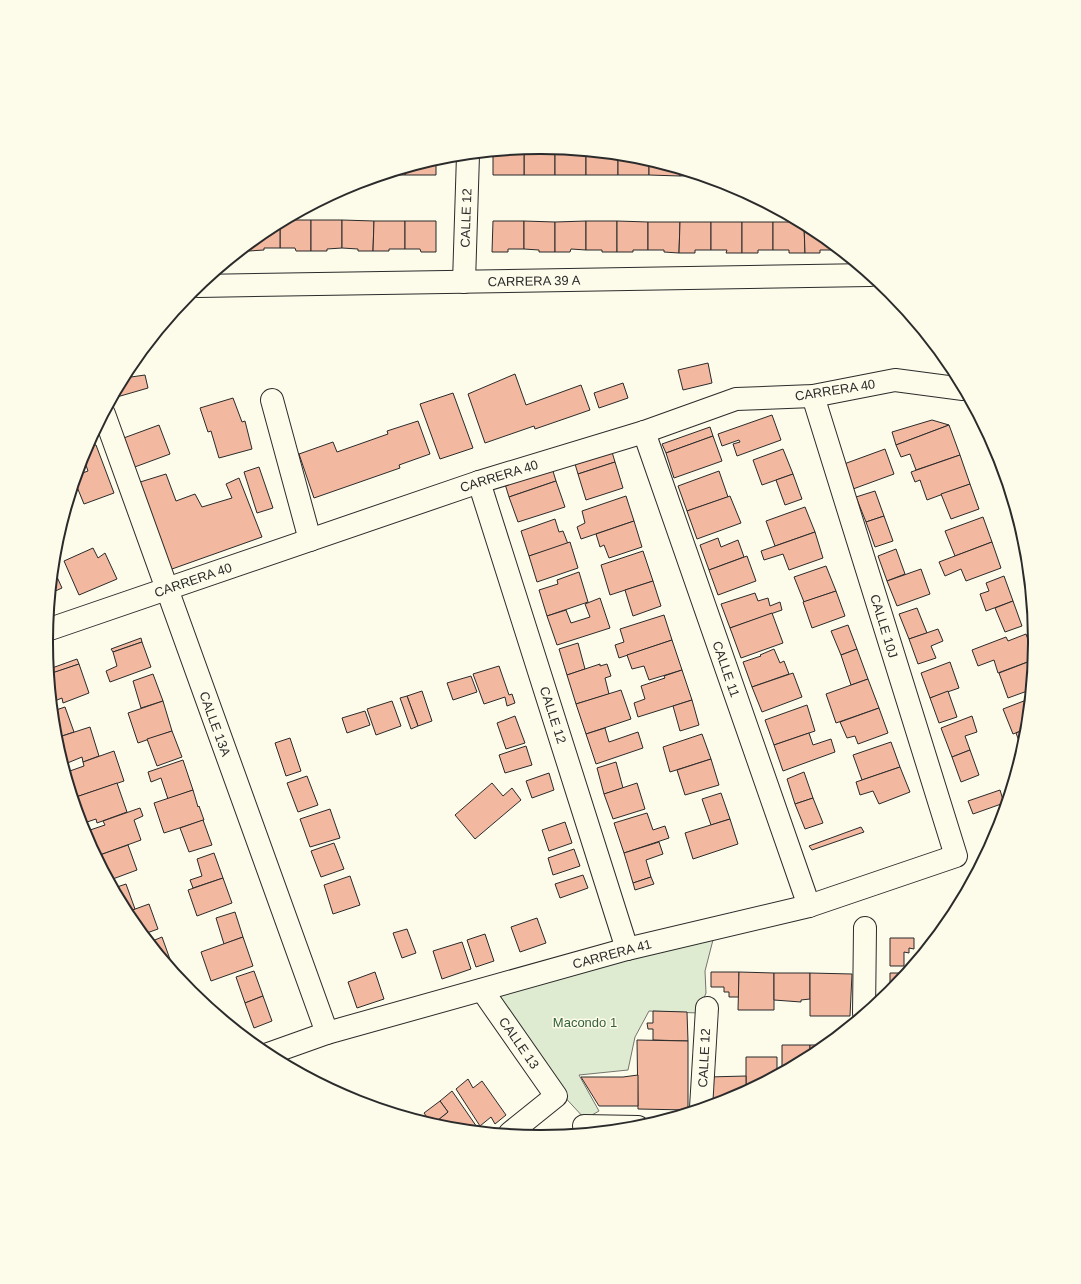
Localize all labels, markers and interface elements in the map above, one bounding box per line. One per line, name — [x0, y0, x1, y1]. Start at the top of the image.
street label: CALLE 12 — [457, 188, 475, 248]
street label: CARRERA 39 A — [488, 273, 581, 289]
street label: CARRERA 40 — [794, 376, 876, 404]
street label: CARRERA 40 — [458, 457, 540, 495]
street label: CARRERA 40 — [152, 560, 234, 600]
street label: CALLE 10J — [867, 592, 901, 660]
street label: CALLE 11 — [709, 639, 743, 699]
street label: CALLE 12 — [537, 684, 569, 746]
street label: CALLE 13A — [196, 690, 234, 759]
street label: CARRERA 41 — [571, 936, 653, 972]
street label: CALLE 13 — [496, 1014, 542, 1072]
park label: Macondo 1 — [553, 1015, 617, 1030]
street label: CALLE 12 — [695, 1028, 713, 1088]

